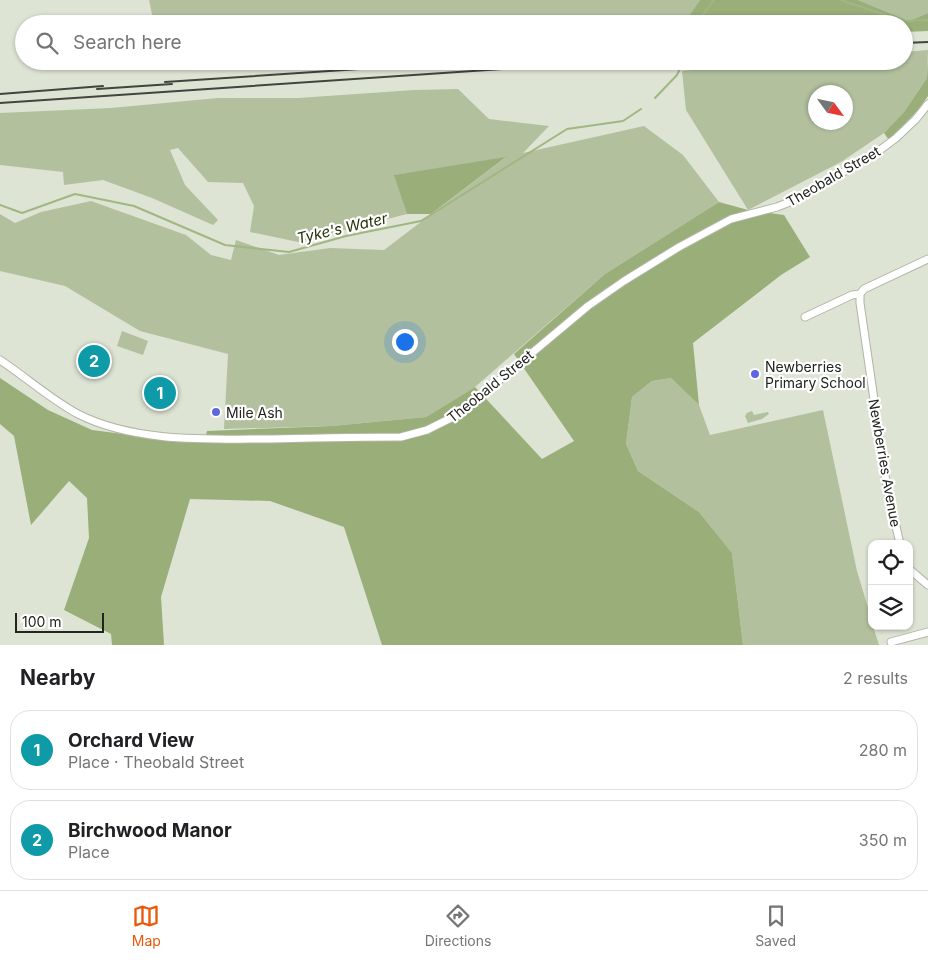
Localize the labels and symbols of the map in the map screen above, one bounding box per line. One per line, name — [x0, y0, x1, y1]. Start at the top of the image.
north arrow — [808, 85, 853, 130]
street label: Theobald Street — [783, 142, 883, 210]
water label: Tyke's Water — [295, 208, 390, 248]
your location — [392, 329, 418, 355]
pin: 2 — [78, 342, 110, 380]
street label: Theobald Street — [444, 346, 537, 426]
place label: Newberries Primary School — [765, 358, 866, 391]
marker: Newberries Primary School — [749, 368, 761, 380]
pin: 1 — [144, 374, 176, 412]
street label: Newberries Avenue — [865, 398, 905, 528]
place label: Mile Ash — [226, 404, 283, 421]
marker: Mile Ash — [210, 406, 222, 418]
scale bar — [15, 610, 104, 633]

